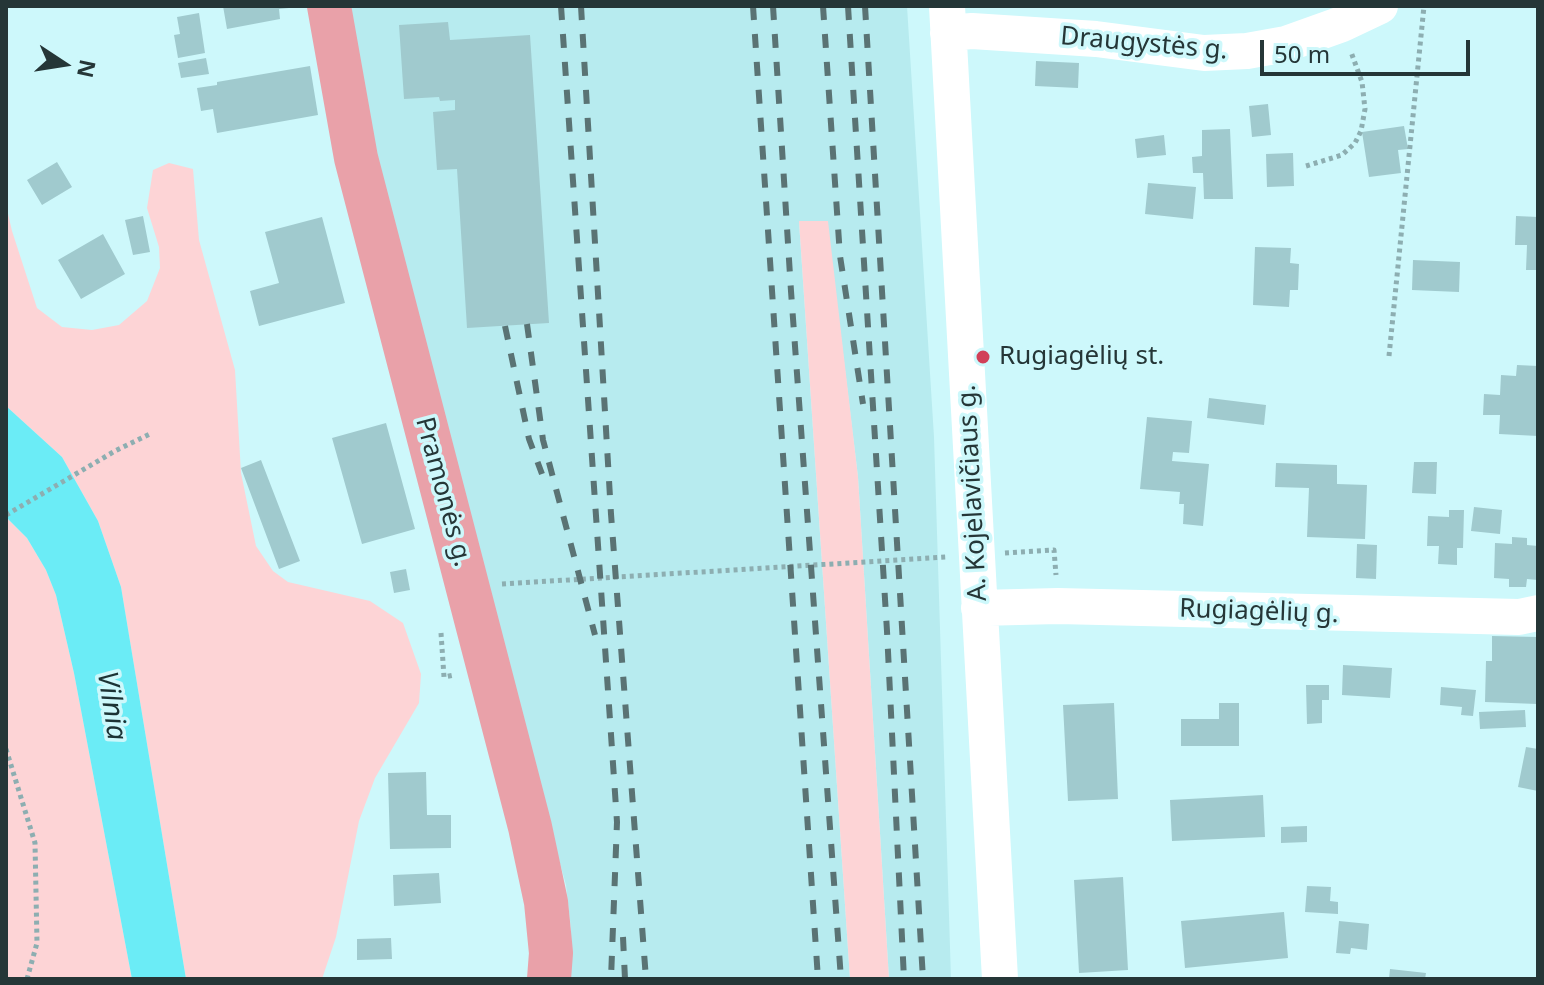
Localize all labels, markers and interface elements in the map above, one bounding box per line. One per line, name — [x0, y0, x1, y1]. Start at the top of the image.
street label: Draugystės g. — [1059, 21, 1229, 67]
north arrow — [24, 24, 104, 104]
scale bar — [1264, 24, 1474, 74]
text: 50 m — [1274, 37, 1330, 70]
text: N — [71, 57, 104, 81]
place label: Rugiagėlių st. — [999, 341, 1164, 373]
marker: Rugiagėlių st. — [974, 348, 992, 366]
street label: A. Kojelavičiaus g. — [952, 384, 994, 602]
street label: Pramonės g. — [408, 414, 478, 570]
street label: Rugiagėlių g. — [1179, 594, 1339, 630]
water label: Vilnia — [89, 669, 133, 743]

